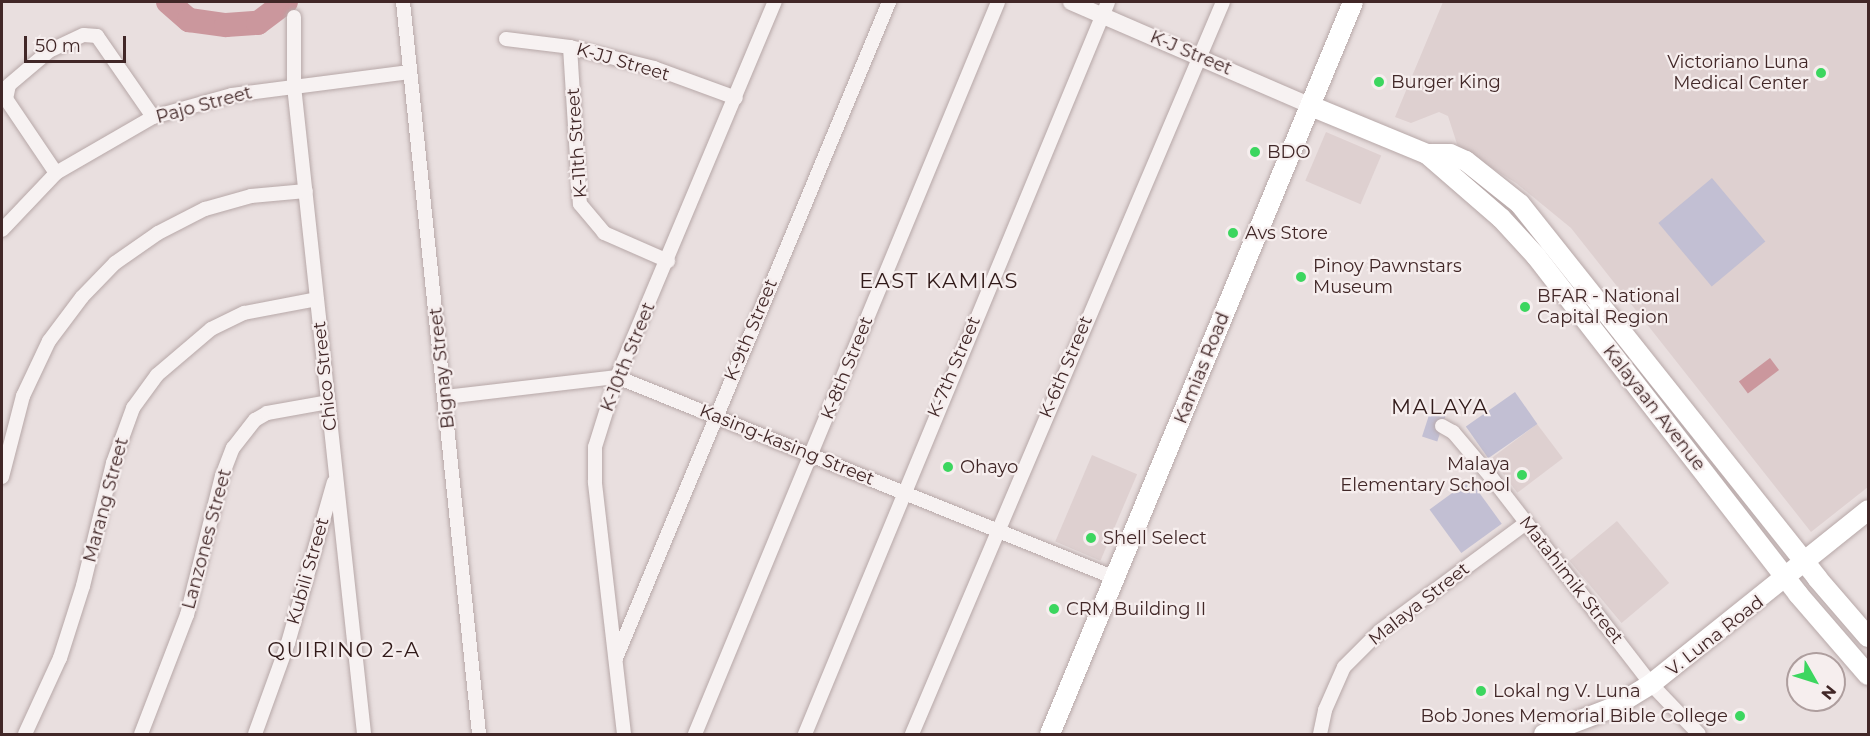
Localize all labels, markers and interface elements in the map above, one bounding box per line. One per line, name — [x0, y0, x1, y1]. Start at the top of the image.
scale bar — [27, 24, 129, 62]
street label: K-J Street — [1147, 26, 1235, 80]
text: 50 m — [35, 35, 81, 57]
street label: K-JJ Street — [574, 38, 672, 86]
place label: Victoriano Luna Medical Center — [1667, 52, 1809, 94]
marker: Victoriano Luna Medical Center — [1814, 66, 1828, 80]
place label: Burger King — [1391, 71, 1501, 93]
marker: Burger King — [1372, 75, 1386, 89]
street label: Pajo Street — [154, 82, 254, 128]
street label: K-11th Street — [562, 87, 592, 199]
place label: BDO — [1267, 141, 1311, 163]
marker: BDO — [1248, 145, 1262, 159]
place label: Avs Store — [1245, 222, 1328, 244]
marker: Avs Store — [1226, 226, 1240, 240]
place label: Pinoy Pawnstars Museum — [1313, 256, 1462, 298]
district label: EAST KAMIAS — [859, 268, 1019, 294]
marker: Pinoy Pawnstars Museum — [1294, 270, 1308, 284]
street label: K-9th Street — [720, 276, 782, 384]
place label: BFAR - National Capital Region — [1537, 286, 1680, 328]
street label: K-10th Street — [596, 299, 660, 415]
marker: BFAR - National Capital Region — [1518, 300, 1532, 314]
street label: Bignay Street — [425, 306, 459, 430]
street label: Kamias Road — [1170, 309, 1234, 427]
street label: K-8th Street — [817, 313, 877, 423]
street label: K-7th Street — [923, 313, 985, 421]
street label: K-6th Street — [1035, 313, 1097, 421]
street label: Chico Street — [309, 320, 341, 432]
street label: Kalayaan Avenue — [1598, 341, 1710, 475]
district label: MALAYA — [1391, 394, 1489, 420]
street label: Kasing-kasing Street — [696, 400, 878, 490]
street label: Marang Street — [79, 435, 133, 565]
place label: Malaya Elementary School — [1340, 454, 1510, 496]
place label: Ohayo — [960, 456, 1018, 478]
marker: Ohayo — [941, 460, 955, 474]
street label: Lanzones Street — [178, 466, 236, 612]
marker: Malaya Elementary School — [1515, 468, 1529, 482]
street label: Matahimik Street — [1514, 512, 1628, 648]
street label: Kubili Street — [282, 515, 334, 627]
place label: Shell Select — [1103, 527, 1207, 549]
marker: Shell Select — [1084, 531, 1098, 545]
street label: Malaya Street — [1364, 558, 1474, 650]
street label: V. Luna Road — [1662, 591, 1768, 681]
place label: CRM Building II — [1066, 598, 1206, 620]
marker: CRM Building II — [1047, 602, 1061, 616]
district label: QUIRINO 2-A — [267, 637, 421, 663]
north arrow — [1786, 652, 1846, 712]
place label: Lokal ng V. Luna — [1493, 680, 1641, 702]
text: N — [1817, 681, 1840, 703]
marker: Lokal ng V. Luna — [1474, 684, 1488, 698]
place label: Bob Jones Memorial Bible College — [1420, 705, 1728, 727]
marker: Bob Jones Memorial Bible College — [1733, 709, 1747, 723]

